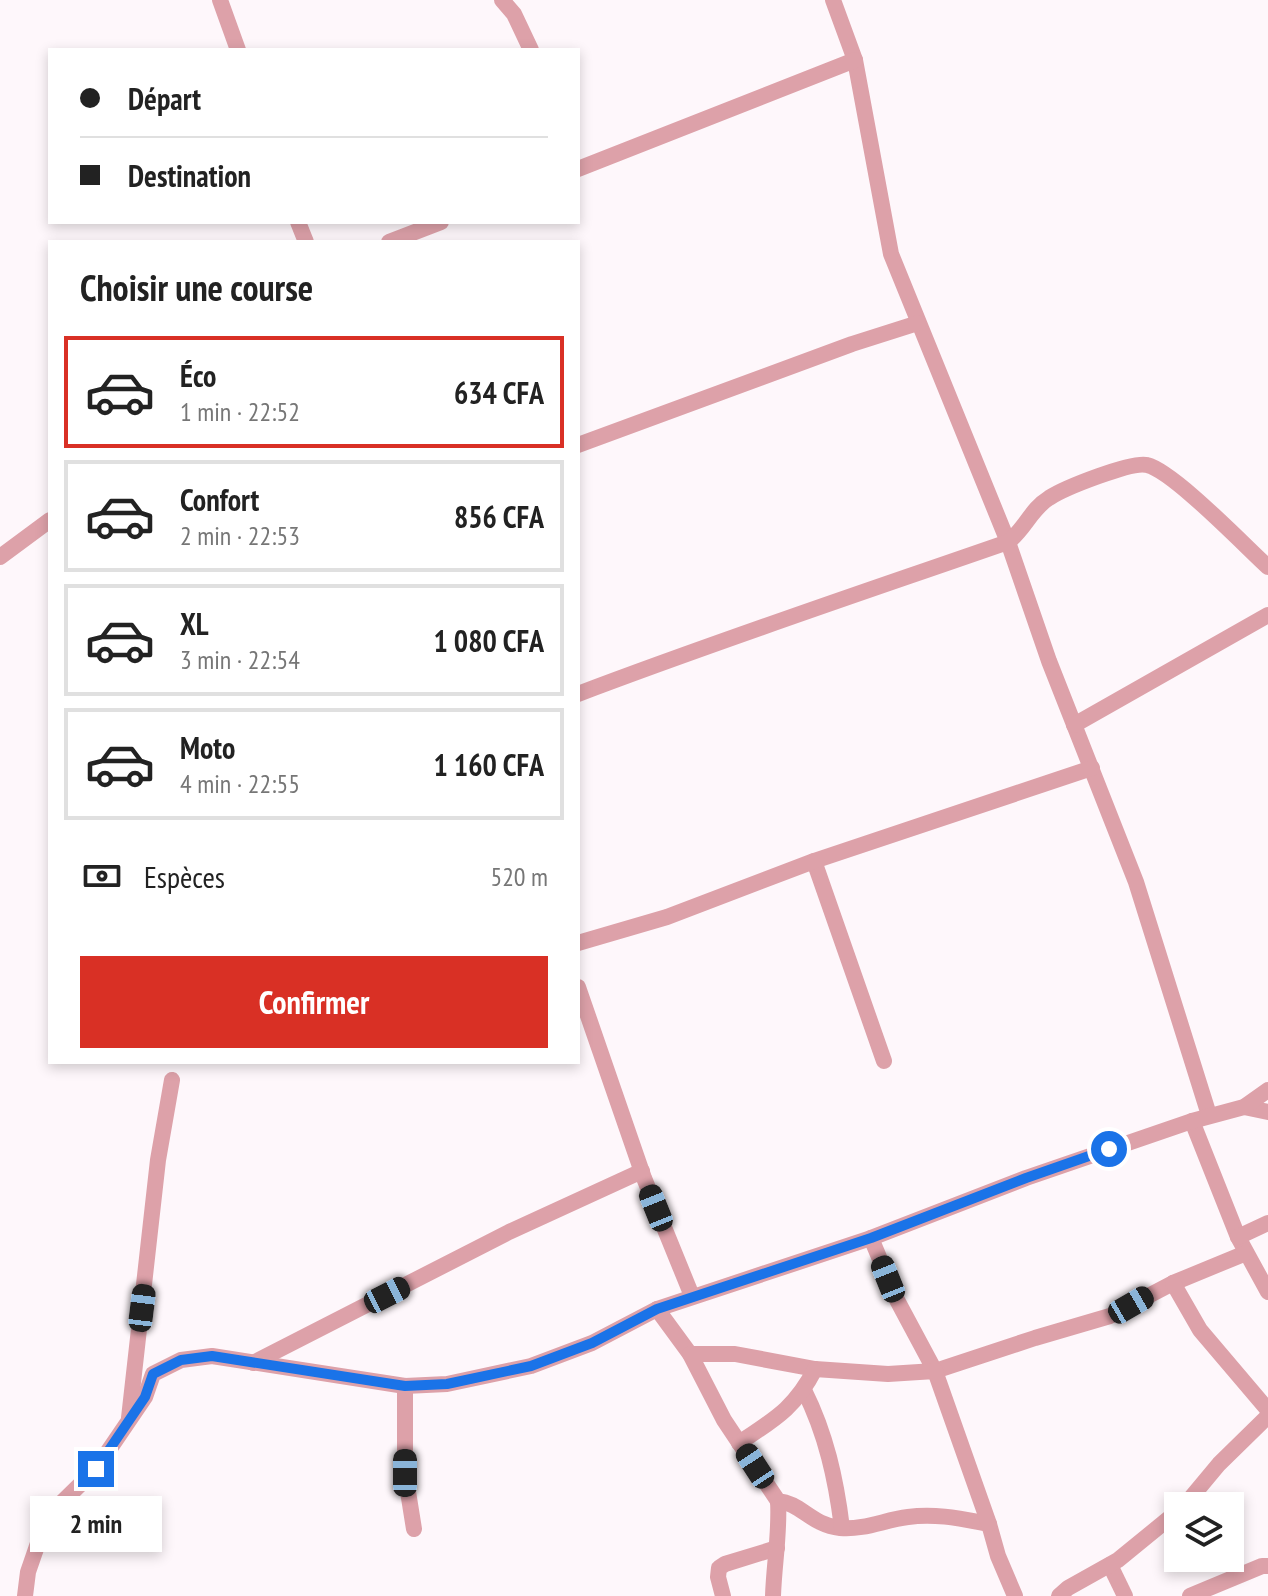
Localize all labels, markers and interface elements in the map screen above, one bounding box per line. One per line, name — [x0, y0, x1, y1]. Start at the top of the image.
text: Départ — [128, 79, 201, 118]
text: Destination — [128, 156, 251, 195]
text: Choisir une course — [80, 264, 313, 311]
icon: car — [84, 356, 156, 428]
text: Éco — [180, 356, 216, 395]
text: 634 CFA — [454, 373, 544, 412]
text: 1 min · 22:52 — [180, 395, 300, 428]
icon: car — [84, 480, 156, 552]
text: Confort — [180, 480, 259, 519]
text: 856 CFA — [454, 497, 544, 536]
text: 2 min · 22:53 — [180, 519, 300, 552]
icon: car — [84, 604, 156, 676]
text: XL — [180, 604, 209, 643]
text: 1 080 CFA — [433, 621, 544, 660]
text: 3 min · 22:54 — [180, 643, 300, 676]
icon: car — [84, 728, 156, 800]
text: Moto — [180, 728, 235, 767]
text: 1 160 CFA — [433, 745, 544, 784]
text: 4 min · 22:55 — [180, 767, 300, 800]
icon: cash — [80, 854, 124, 898]
text: Espèces — [144, 857, 225, 896]
text: 520 m — [490, 860, 548, 893]
button: Confirmer — [80, 956, 548, 1048]
route start — [1091, 1131, 1127, 1167]
car — [636, 1181, 676, 1235]
car — [868, 1252, 908, 1306]
car — [360, 1273, 414, 1317]
car — [127, 1283, 157, 1333]
car — [1104, 1283, 1158, 1327]
car — [732, 1439, 778, 1493]
car — [393, 1449, 417, 1497]
route end — [78, 1451, 114, 1487]
map controls — [1164, 1492, 1244, 1572]
button: layers — [1164, 1492, 1244, 1572]
callout: 2 min — [30, 1497, 162, 1553]
text: 2 min — [70, 1507, 122, 1540]

